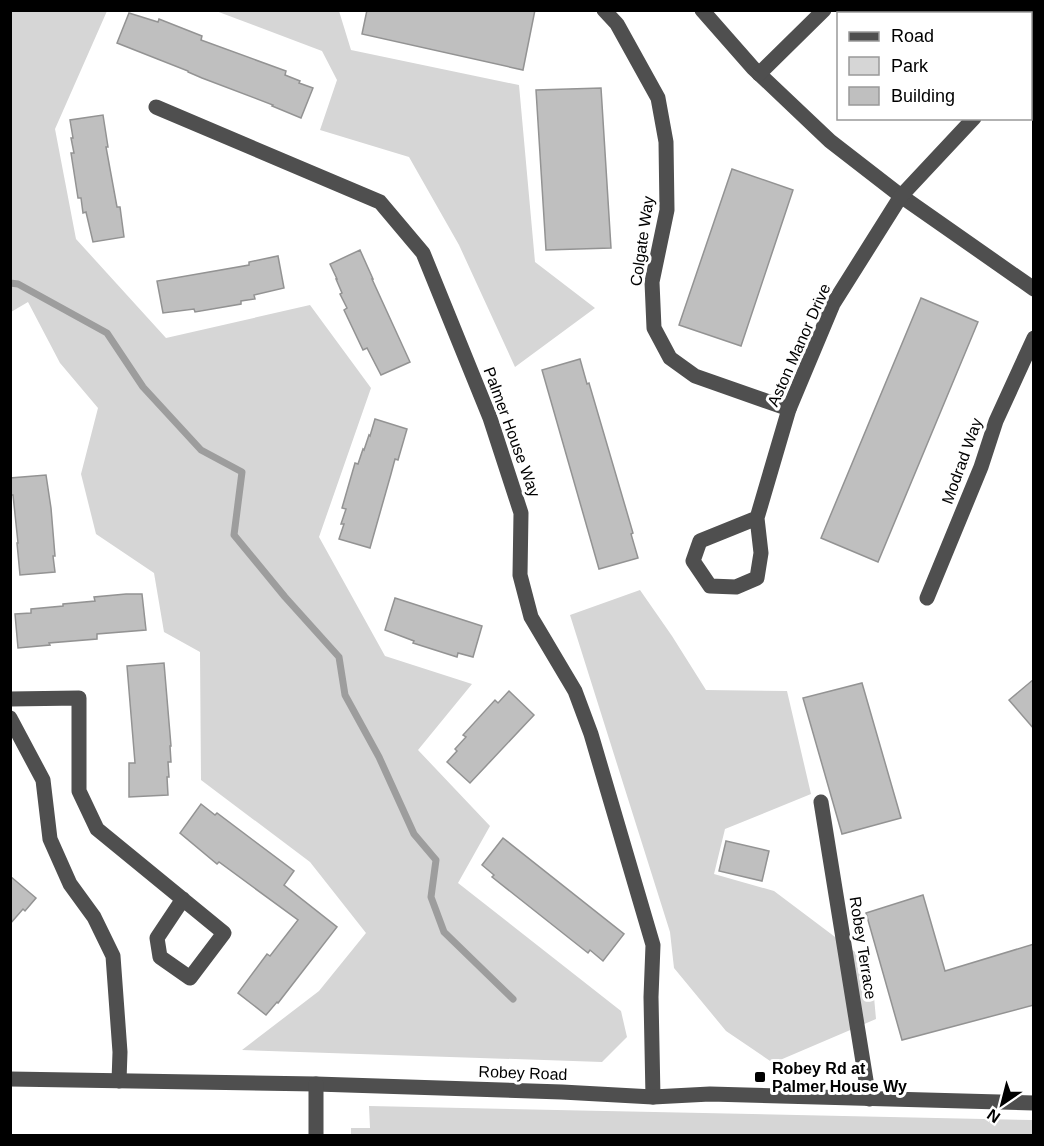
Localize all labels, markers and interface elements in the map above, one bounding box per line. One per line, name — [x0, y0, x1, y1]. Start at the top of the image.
legend — [837, 12, 1032, 120]
text: Road — [891, 26, 934, 46]
text: Park — [891, 56, 929, 76]
text: Building — [891, 86, 955, 106]
street label: Colgate Way — [627, 195, 657, 287]
street label: Aston Manor Drive — [764, 281, 834, 409]
street label: Palmer House Way — [481, 365, 543, 499]
street label: Modrad Way — [939, 416, 985, 506]
street label: Robey Terrace — [846, 895, 880, 1001]
place label: Robey Rd at Palmer House Wy — [772, 1060, 907, 1095]
street label: Robey Road — [478, 1063, 568, 1083]
marker: Robey Rd at Palmer House Wy — [753, 1070, 767, 1084]
north arrow — [972, 1074, 1032, 1134]
text: N — [984, 1106, 1003, 1126]

